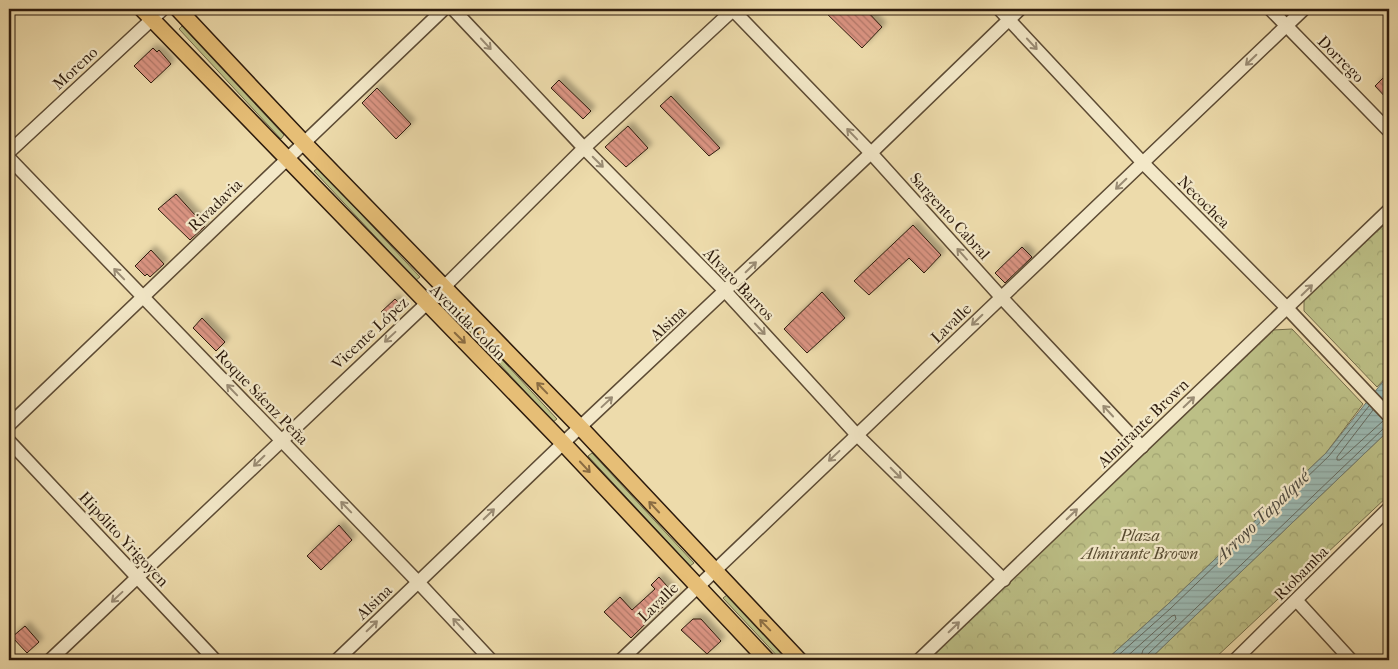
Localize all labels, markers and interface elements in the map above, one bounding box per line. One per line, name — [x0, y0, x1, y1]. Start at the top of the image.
street label: Dorrego — [1314, 32, 1368, 86]
one-way arrow — [480, 38, 492, 51]
one-way arrow — [1026, 38, 1038, 51]
street label: Moreno — [49, 43, 101, 93]
one-way arrow — [1244, 54, 1257, 66]
one-way arrow — [847, 128, 859, 140]
one-way arrow — [592, 156, 604, 168]
street label: Sargento Cabral — [906, 169, 994, 264]
street label: Necochea — [1174, 172, 1235, 233]
street label: Rivadavia — [184, 174, 246, 235]
one-way arrow — [1114, 178, 1127, 190]
street label: Álvaro Barros — [699, 242, 779, 324]
one-way arrow — [956, 247, 968, 260]
one-way arrow — [745, 261, 758, 273]
one-way arrow — [113, 267, 125, 280]
street label: Avenida Colón — [425, 279, 510, 364]
one-way arrow — [1300, 284, 1313, 296]
street label: Vicente López — [327, 293, 412, 374]
street label: Lavalle — [927, 299, 975, 347]
street label: Alsina — [645, 301, 690, 345]
one-way arrow — [971, 314, 984, 326]
one-way arrow — [754, 322, 766, 335]
one-way arrow — [384, 331, 396, 343]
one-way arrow — [454, 332, 466, 345]
street label: Roque Sáenz Peña — [212, 345, 313, 449]
street label: Almirante Brown — [1093, 374, 1193, 472]
one-way arrow — [536, 382, 548, 395]
one-way arrow — [226, 384, 238, 396]
one-way arrow — [600, 396, 613, 408]
one-way arrow — [1183, 396, 1195, 408]
one-way arrow — [1102, 405, 1114, 418]
one-way arrow — [828, 450, 841, 462]
one-way arrow — [253, 455, 266, 467]
one-way arrow — [579, 461, 591, 473]
water label: Arroyo Tapalqué — [1208, 464, 1316, 569]
one-way arrow — [889, 466, 901, 478]
street label: Hipólito Yrigoyen — [75, 488, 173, 591]
one-way arrow — [340, 500, 352, 513]
one-way arrow — [648, 500, 659, 513]
one-way arrow — [483, 508, 495, 520]
one-way arrow — [1065, 508, 1078, 520]
park label: Plaza Almirante Brown — [1080, 526, 1198, 563]
street label: Riobamba — [1270, 541, 1333, 604]
street label: Lavalle — [634, 578, 682, 626]
street label: Alsina — [352, 580, 396, 624]
one-way arrow — [110, 591, 123, 603]
one-way arrow — [452, 618, 464, 631]
one-way arrow — [759, 619, 771, 631]
one-way arrow — [366, 620, 378, 632]
one-way arrow — [948, 621, 961, 633]

